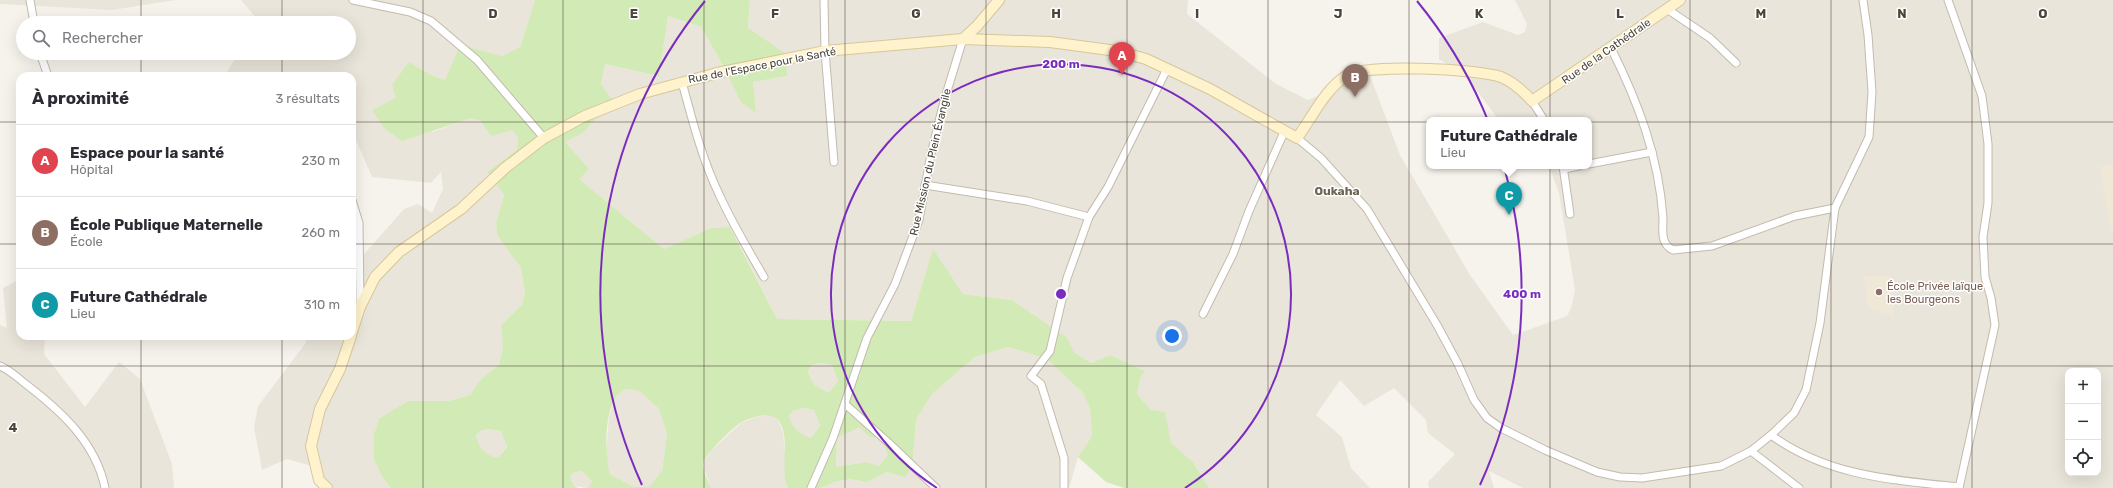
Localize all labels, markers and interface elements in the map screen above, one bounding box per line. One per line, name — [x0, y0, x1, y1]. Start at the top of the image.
text: D — [488, 6, 498, 21]
text: E — [630, 6, 638, 21]
text: F — [771, 6, 779, 21]
text: G — [911, 6, 921, 21]
text: H — [1051, 6, 1061, 21]
text: I — [1195, 6, 1199, 21]
text: J — [1334, 6, 1342, 21]
text: K — [1475, 6, 1484, 21]
text: L — [1616, 6, 1624, 21]
text: M — [1756, 6, 1766, 21]
text: N — [1897, 6, 1907, 21]
text: O — [2038, 6, 2048, 21]
search box — [16, 16, 356, 60]
street label: Rue de la Cathédrale — [1559, 16, 1653, 87]
icon: search — [30, 27, 52, 49]
text: Rechercher — [62, 29, 143, 47]
pin: A — [1109, 42, 1135, 75]
street label: Rue de l'Espace pour la Santé — [687, 45, 837, 86]
text: 200 m — [1042, 57, 1080, 71]
pin: B — [1342, 64, 1368, 97]
street label: Rue Mission du Plein Évangile — [907, 87, 954, 237]
text: À proximité — [32, 88, 129, 108]
text: 3 résultats — [275, 91, 340, 106]
popup — [1426, 117, 1592, 169]
text: Future Cathédrale — [1440, 127, 1578, 145]
text: Espace pour la santé — [70, 144, 224, 162]
text: Lieu — [1440, 145, 1466, 160]
text: A — [40, 153, 50, 168]
text: 230 m — [302, 153, 340, 168]
text: Hôpital — [70, 162, 113, 177]
pin: C — [1496, 182, 1522, 215]
district label: Oukaha — [1314, 184, 1360, 198]
text: École Publique Maternelle — [70, 216, 263, 234]
text: B — [40, 225, 50, 240]
text: 260 m — [302, 225, 340, 240]
text: École — [70, 234, 103, 249]
place label: École Privée laïque les Bourgeons — [1887, 280, 1983, 306]
centre of rings — [1054, 287, 1068, 301]
text: 400 m — [1503, 287, 1541, 301]
marker: École Privée laïque les Bourgeons — [1874, 287, 1884, 297]
text: Future Cathédrale — [70, 288, 207, 306]
text: C — [40, 297, 50, 312]
text: 310 m — [304, 297, 340, 312]
text: Lieu — [70, 306, 96, 321]
your location — [1162, 326, 1182, 346]
map controls — [2065, 368, 2101, 476]
button: + — [2065, 368, 2101, 404]
button: − — [2065, 404, 2101, 440]
text: 4 — [9, 420, 18, 435]
button: locate — [2065, 440, 2101, 476]

